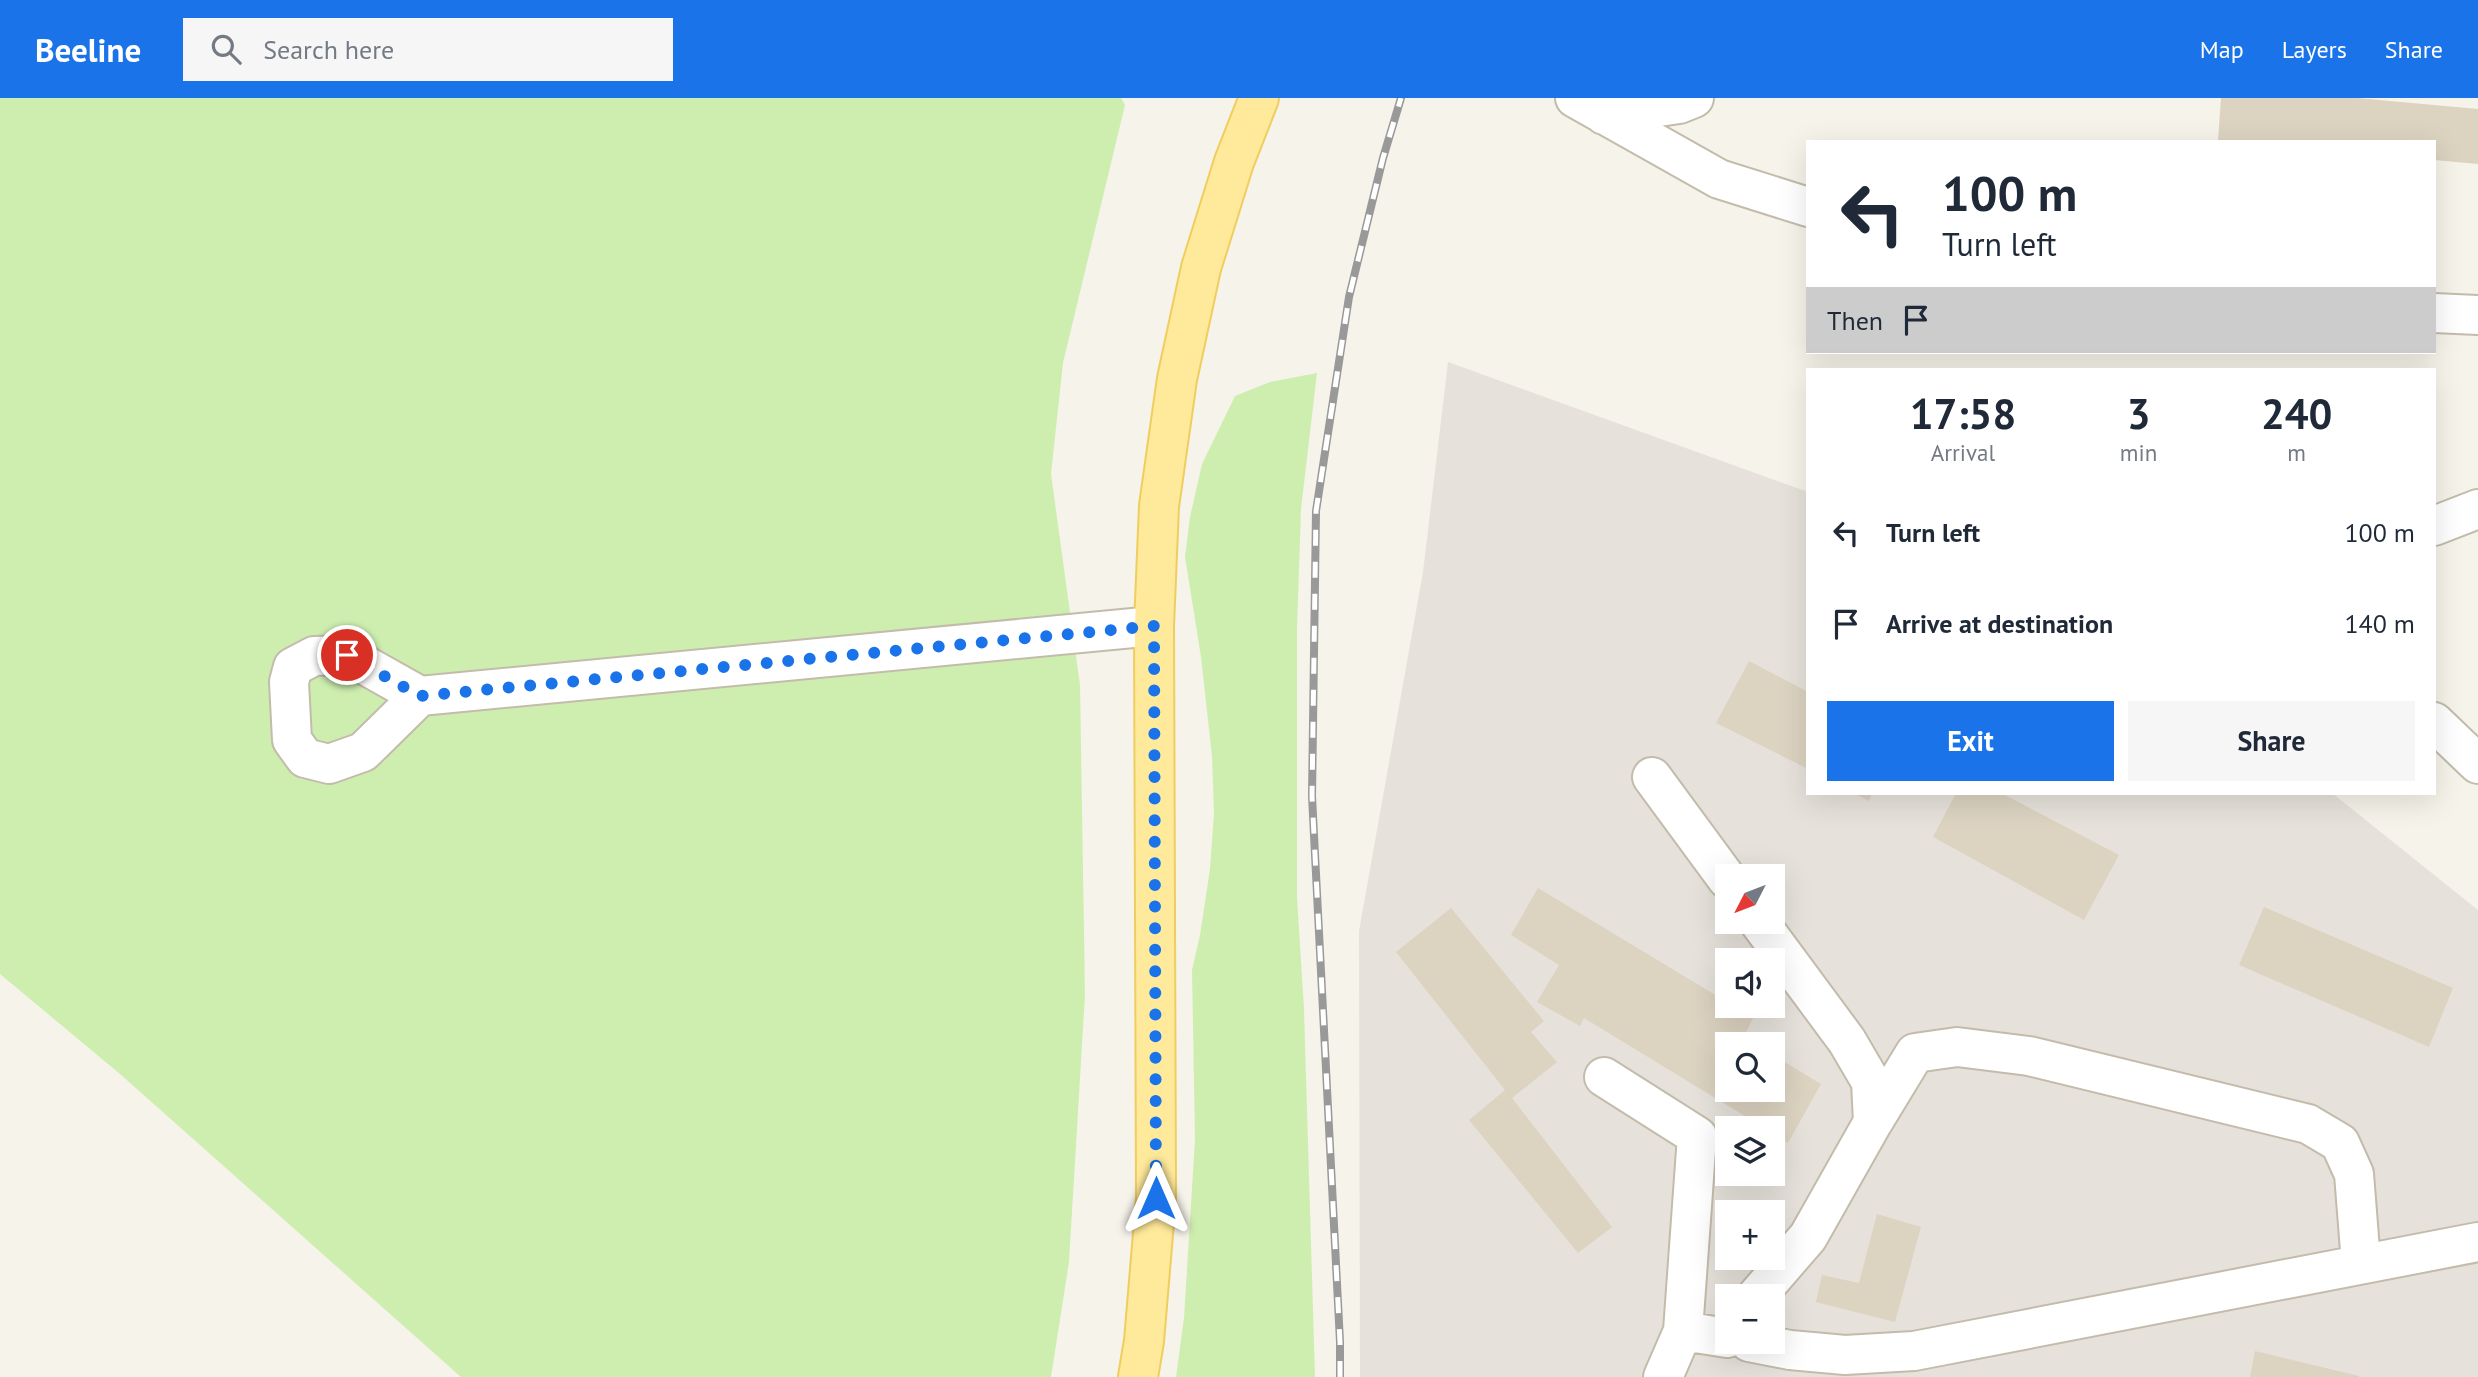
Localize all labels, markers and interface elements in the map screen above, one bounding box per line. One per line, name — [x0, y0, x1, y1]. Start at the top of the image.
search box — [183, 18, 673, 81]
text: Beeline — [35, 28, 141, 71]
icon: search — [207, 30, 245, 68]
text: Search here — [263, 33, 394, 66]
text: Map — [2200, 34, 2244, 65]
text: Layers — [2282, 34, 2347, 65]
text: Share — [2385, 34, 2443, 65]
text: 100 m — [1942, 161, 2077, 225]
icon: left — [1827, 168, 1918, 259]
text: Turn left — [1942, 223, 2057, 265]
icon: arrive — [1897, 301, 1935, 339]
text: Then — [1827, 304, 1883, 337]
text: 17:58 — [1910, 386, 2016, 441]
text: 3 — [2127, 386, 2150, 441]
text: 240 — [2261, 386, 2332, 441]
text: Arrival — [1931, 438, 1995, 467]
text: min — [2120, 438, 2157, 467]
text: m — [2287, 438, 2306, 467]
icon: left — [1827, 514, 1865, 552]
text: Turn left — [1886, 516, 1980, 549]
text: 100 m — [2344, 516, 2415, 549]
icon: arrive — [1827, 605, 1865, 643]
text: Arrive at destination — [1886, 607, 2113, 640]
text: 140 m — [2344, 607, 2415, 640]
pin — [317, 625, 377, 685]
icon: arrive — [328, 636, 366, 674]
button: Exit — [1827, 701, 2114, 781]
button: Share — [2128, 701, 2415, 781]
north arrow — [1715, 864, 1785, 934]
map controls — [1715, 864, 1785, 1354]
button: sound — [1715, 948, 1785, 1018]
button: search — [1715, 1032, 1785, 1102]
button: layers — [1715, 1116, 1785, 1186]
position arrow — [1119, 1161, 1193, 1235]
button: + — [1715, 1200, 1785, 1270]
button: − — [1715, 1284, 1785, 1354]

